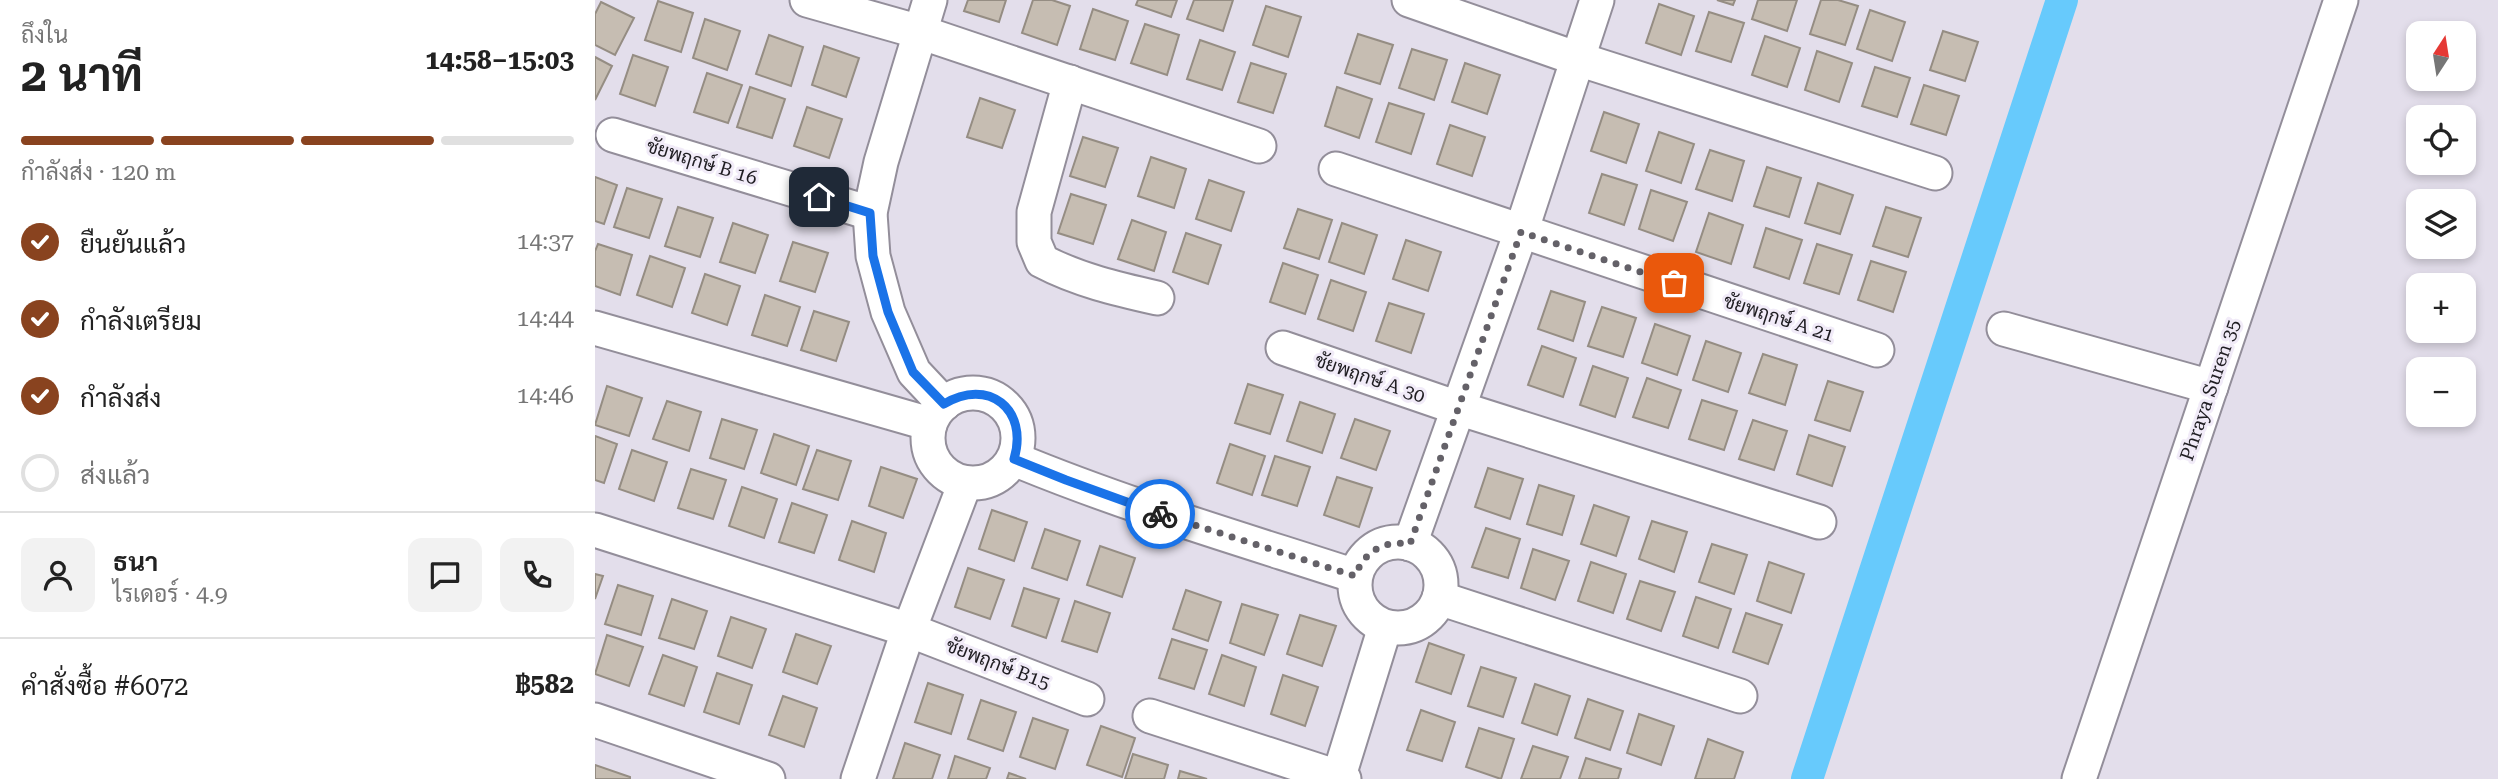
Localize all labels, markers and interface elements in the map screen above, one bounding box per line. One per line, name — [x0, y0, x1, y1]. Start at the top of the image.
north arrow — [2406, 21, 2476, 91]
map controls — [2406, 21, 2476, 427]
text: ถึงใน — [21, 22, 68, 49]
text: 14:58–15:03 — [425, 45, 574, 75]
text: 2 นาที — [21, 48, 143, 102]
button: locate — [2406, 105, 2476, 175]
street label: ชัยพฤกษ์ B 16 — [644, 133, 760, 190]
text: กำลังส่ง · 120 m — [21, 159, 176, 186]
pin — [789, 167, 849, 227]
icon: home — [800, 178, 838, 216]
button: layers — [2406, 189, 2476, 259]
icon: check — [21, 223, 59, 261]
text: 14:37 — [517, 228, 574, 255]
text: ยืนยันแล้ว — [80, 229, 186, 259]
pin — [1644, 253, 1704, 313]
icon: bag — [1655, 264, 1693, 302]
button: + — [2406, 273, 2476, 343]
street label: ชัยพฤกษ์ A 21 — [1721, 288, 1838, 347]
icon: check — [21, 300, 59, 338]
text: 14:44 — [517, 305, 574, 332]
text: กำลังเตรียม — [80, 306, 202, 336]
street label: Phraya Suren 35 — [2175, 316, 2245, 464]
street label: ชัยพฤกษ์ A 30 — [1312, 347, 1428, 408]
button: − — [2406, 357, 2476, 427]
icon: check — [21, 377, 59, 415]
text: 14:46 — [517, 382, 574, 409]
text: กำลังส่ง — [80, 383, 161, 413]
text: ส่งแล้ว — [80, 460, 150, 490]
courier — [1125, 479, 1195, 549]
icon: bike — [1141, 495, 1179, 533]
button: person — [21, 538, 95, 612]
button: chat — [408, 538, 482, 612]
button: phone — [500, 538, 574, 612]
text: ธนา — [113, 547, 158, 577]
text: ไรเดอร์ · 4.9 — [113, 581, 228, 608]
street label: ชัยพฤกษ์ B15 — [943, 633, 1054, 694]
text: ฿582 — [516, 669, 574, 699]
text: คำสั่งซื้อ #6072 — [21, 671, 189, 701]

